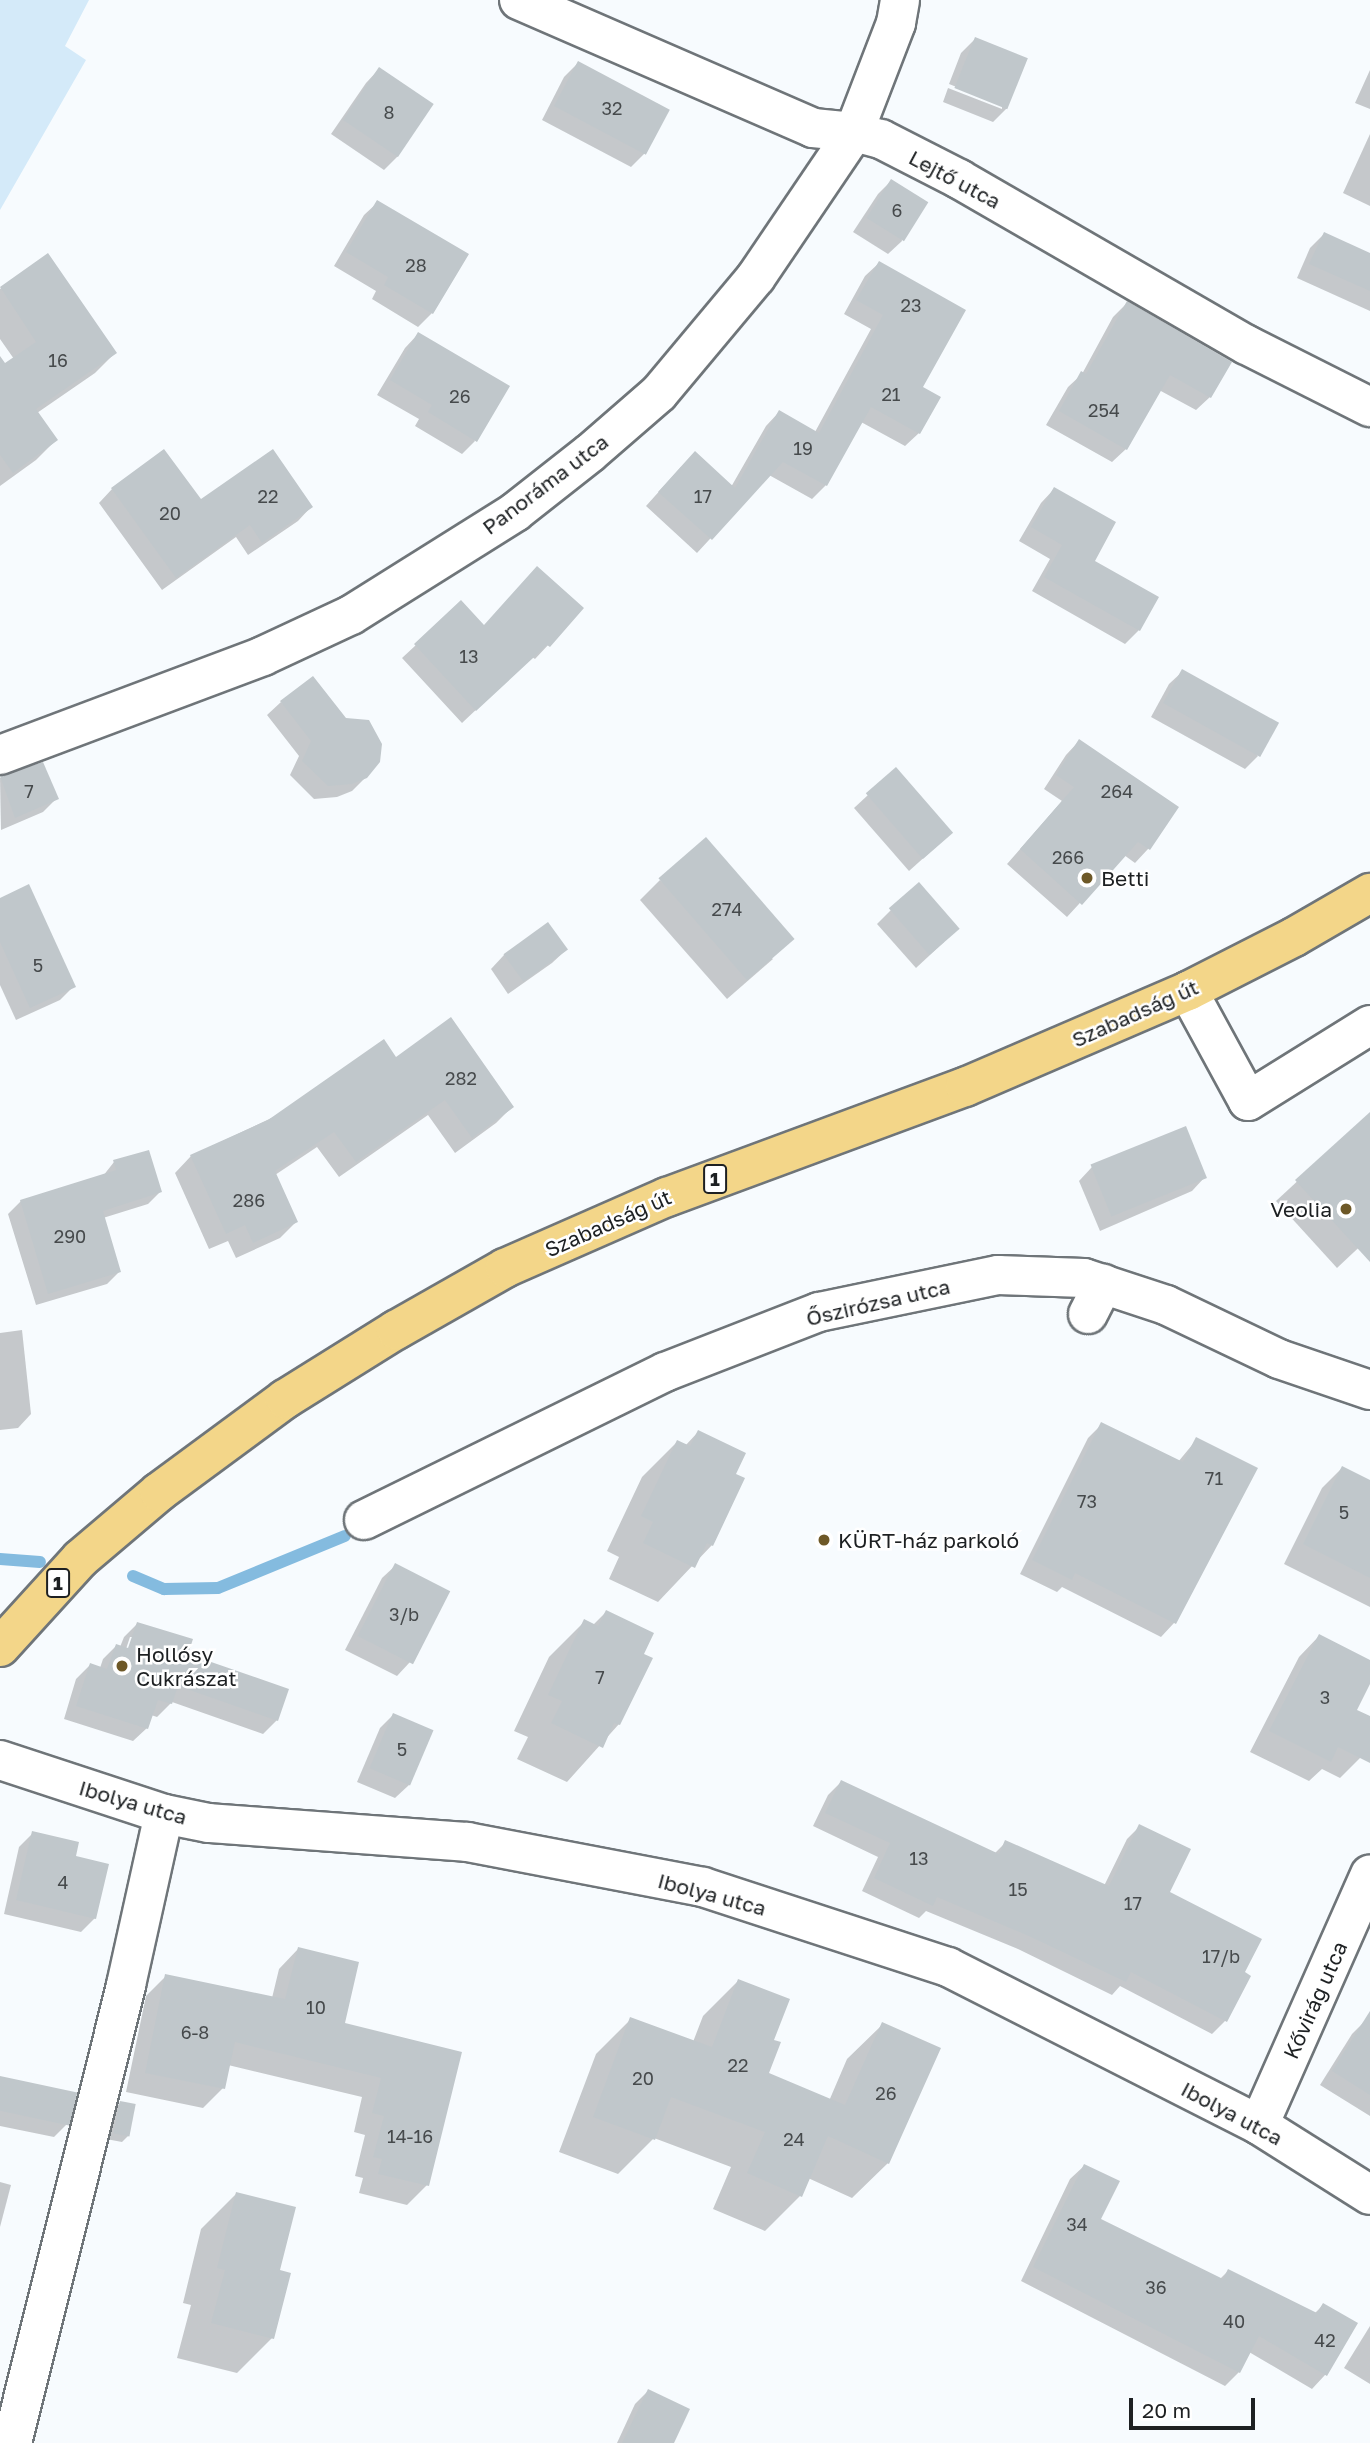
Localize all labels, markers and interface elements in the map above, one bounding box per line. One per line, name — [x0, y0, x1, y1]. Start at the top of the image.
house number: 32 — [602, 97, 622, 119]
house number: 8 — [384, 101, 394, 123]
street label: Lejtő utca — [905, 144, 1005, 214]
house number: 6 — [892, 199, 902, 221]
house number: 28 — [405, 254, 427, 276]
house number: 23 — [901, 294, 921, 316]
house number: 16 — [48, 349, 68, 371]
house number: 21 — [881, 383, 901, 405]
house number: 26 — [449, 385, 471, 407]
house number: 254 — [1088, 399, 1120, 421]
street label: Panoráma utca — [477, 429, 613, 539]
house number: 19 — [793, 437, 813, 459]
house number: 22 — [258, 485, 278, 507]
house number: 17 — [694, 485, 712, 507]
house number: 20 — [159, 502, 181, 524]
house number: 13 — [459, 645, 479, 667]
house number: 7 — [24, 780, 34, 802]
house number: 264 — [1101, 780, 1133, 802]
house number: 266 — [1052, 846, 1084, 868]
place label: Betti — [1101, 865, 1149, 891]
marker: Betti — [1079, 870, 1095, 886]
house number: 274 — [712, 898, 742, 920]
house number: 5 — [33, 954, 43, 976]
street label: Szabadság út — [1068, 974, 1202, 1052]
house number: 282 — [445, 1067, 477, 1089]
road number: 1 — [703, 1163, 727, 1194]
street label: Szabadság út — [541, 1184, 675, 1262]
house number: 286 — [233, 1189, 265, 1211]
place label: Veolia — [1270, 1196, 1332, 1222]
marker: Veolia — [1338, 1201, 1354, 1217]
house number: 290 — [54, 1225, 86, 1247]
street label: Őszirózsa utca — [804, 1273, 952, 1331]
house number: 71 — [1205, 1467, 1223, 1489]
house number: 73 — [1077, 1490, 1097, 1512]
house number: 5 — [1339, 1501, 1349, 1523]
place label: KÜRT-ház parkoló — [838, 1527, 1019, 1553]
marker: KÜRT-ház parkoló — [816, 1532, 832, 1548]
road number: 1 — [46, 1568, 70, 1598]
house number: 3/b — [389, 1603, 419, 1625]
place label: Hollósy Cukrászat — [136, 1641, 237, 1691]
marker: Hollósy Cukrászat — [114, 1658, 130, 1674]
house number: 7 — [595, 1666, 605, 1688]
house number: 3 — [1320, 1686, 1330, 1708]
house number: 5 — [397, 1738, 407, 1760]
street label: Ibolya utca — [76, 1775, 190, 1829]
house number: 13 — [909, 1847, 929, 1869]
street label: Ibolya utca — [655, 1867, 769, 1921]
house number: 4 — [58, 1871, 68, 1893]
house number: 15 — [1008, 1878, 1028, 1900]
house number: 17 — [1124, 1892, 1142, 1914]
street label: Kővirág utca — [1278, 1937, 1352, 2063]
house number: 17/b — [1202, 1945, 1240, 1967]
house number: 10 — [306, 1996, 326, 2018]
house number: 6-8 — [181, 2021, 209, 2043]
house number: 22 — [728, 2054, 748, 2076]
house number: 20 — [632, 2067, 654, 2089]
street label: Ibolya utca — [1177, 2076, 1287, 2150]
house number: 26 — [875, 2082, 897, 2104]
house number: 14-16 — [387, 2125, 433, 2147]
house number: 24 — [783, 2128, 805, 2150]
house number: 34 — [1066, 2213, 1088, 2235]
house number: 36 — [1145, 2276, 1167, 2298]
house number: 40 — [1223, 2310, 1245, 2332]
house number: 42 — [1314, 2329, 1336, 2351]
scale bar — [1132, 2384, 1258, 2428]
text: 20 m — [1142, 2397, 1191, 2423]

